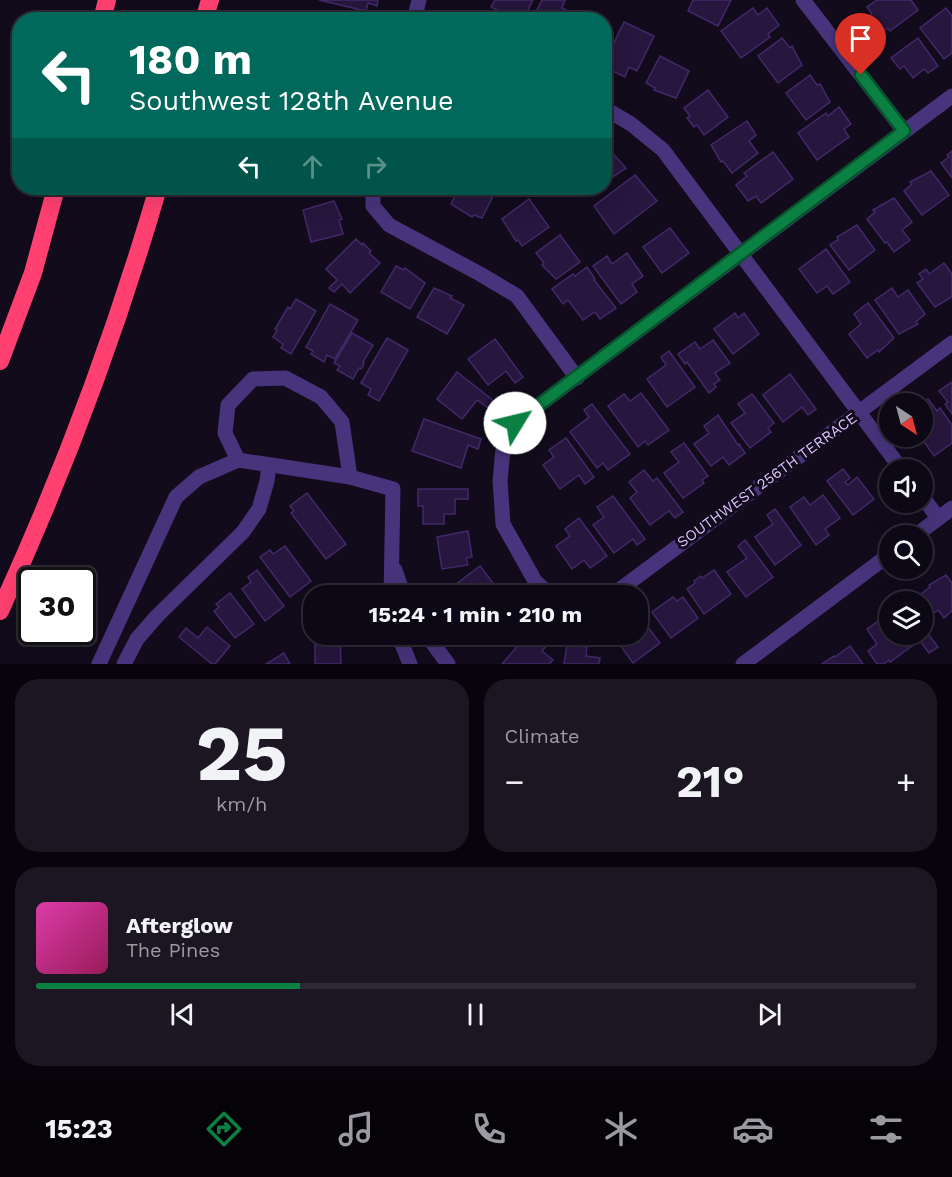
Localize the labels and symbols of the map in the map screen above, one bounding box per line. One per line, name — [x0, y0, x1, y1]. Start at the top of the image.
pin — [835, 13, 886, 75]
position arrow — [483, 391, 547, 455]
north arrow — [879, 393, 933, 447]
street label: SOUTHWEST 256TH TERRACE — [674, 409, 860, 551]
speed limit sign: 30 — [18, 567, 96, 645]

